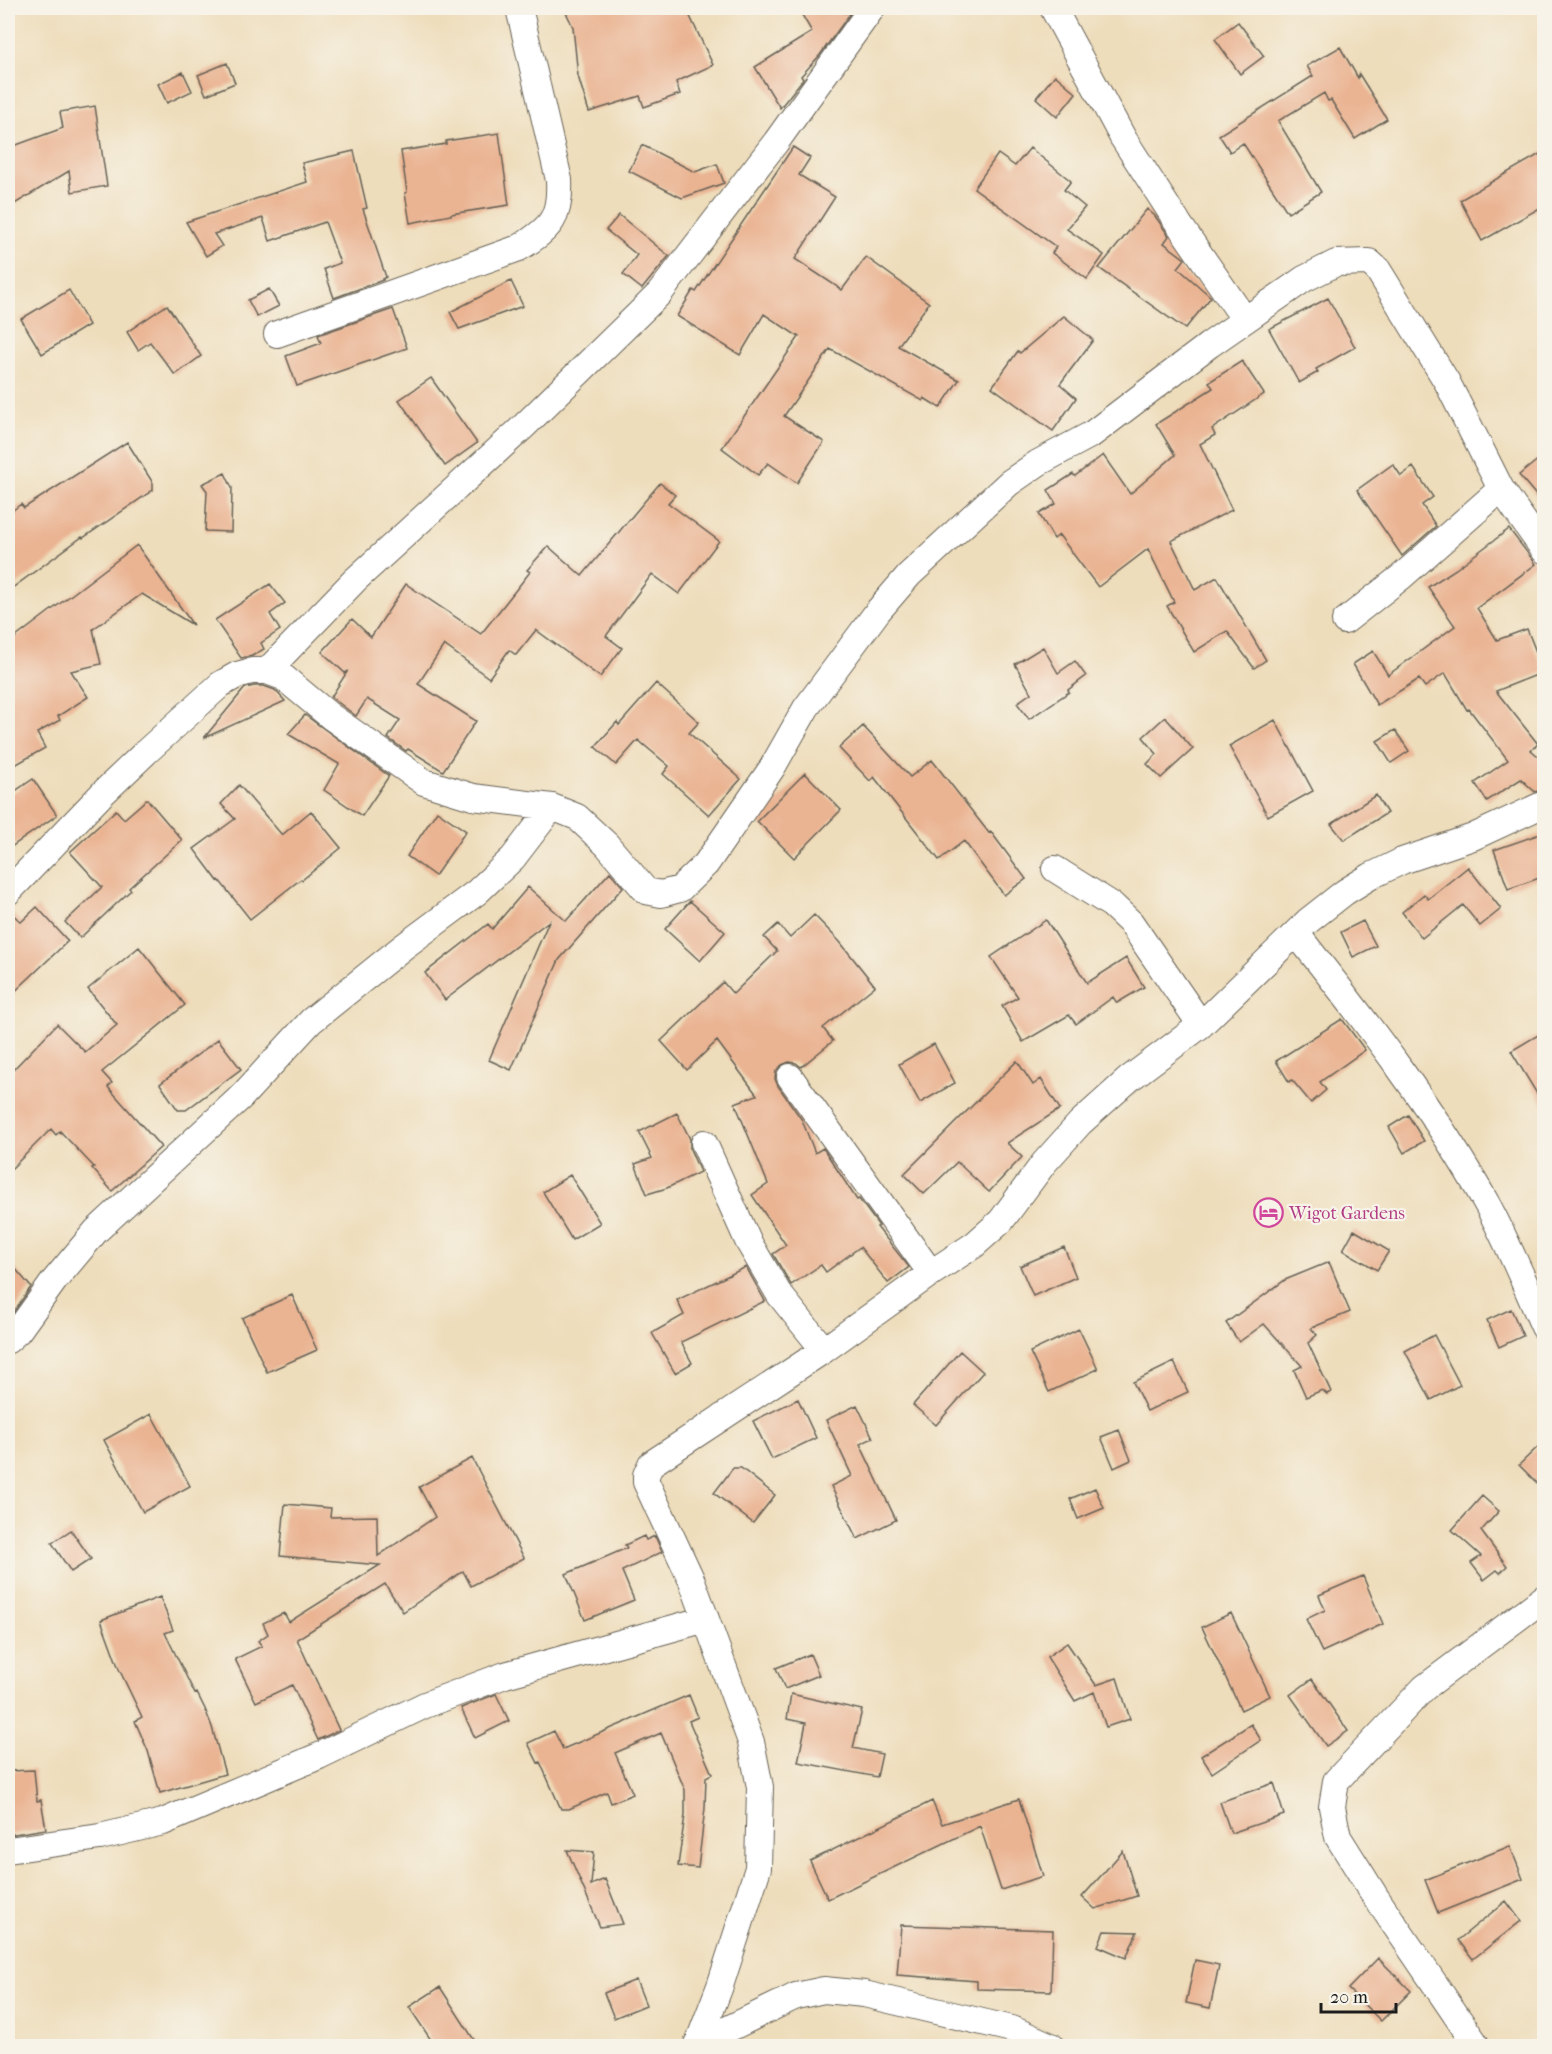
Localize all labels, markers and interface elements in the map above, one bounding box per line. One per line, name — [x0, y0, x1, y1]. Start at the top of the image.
hotel icon: Wigot Gardens — [1252, 1197, 1284, 1229]
place label: Wigot Gardens — [1288, 1203, 1405, 1224]
scale bar — [1321, 1976, 1396, 2014]
text: 20 m — [1330, 1987, 1368, 2008]

